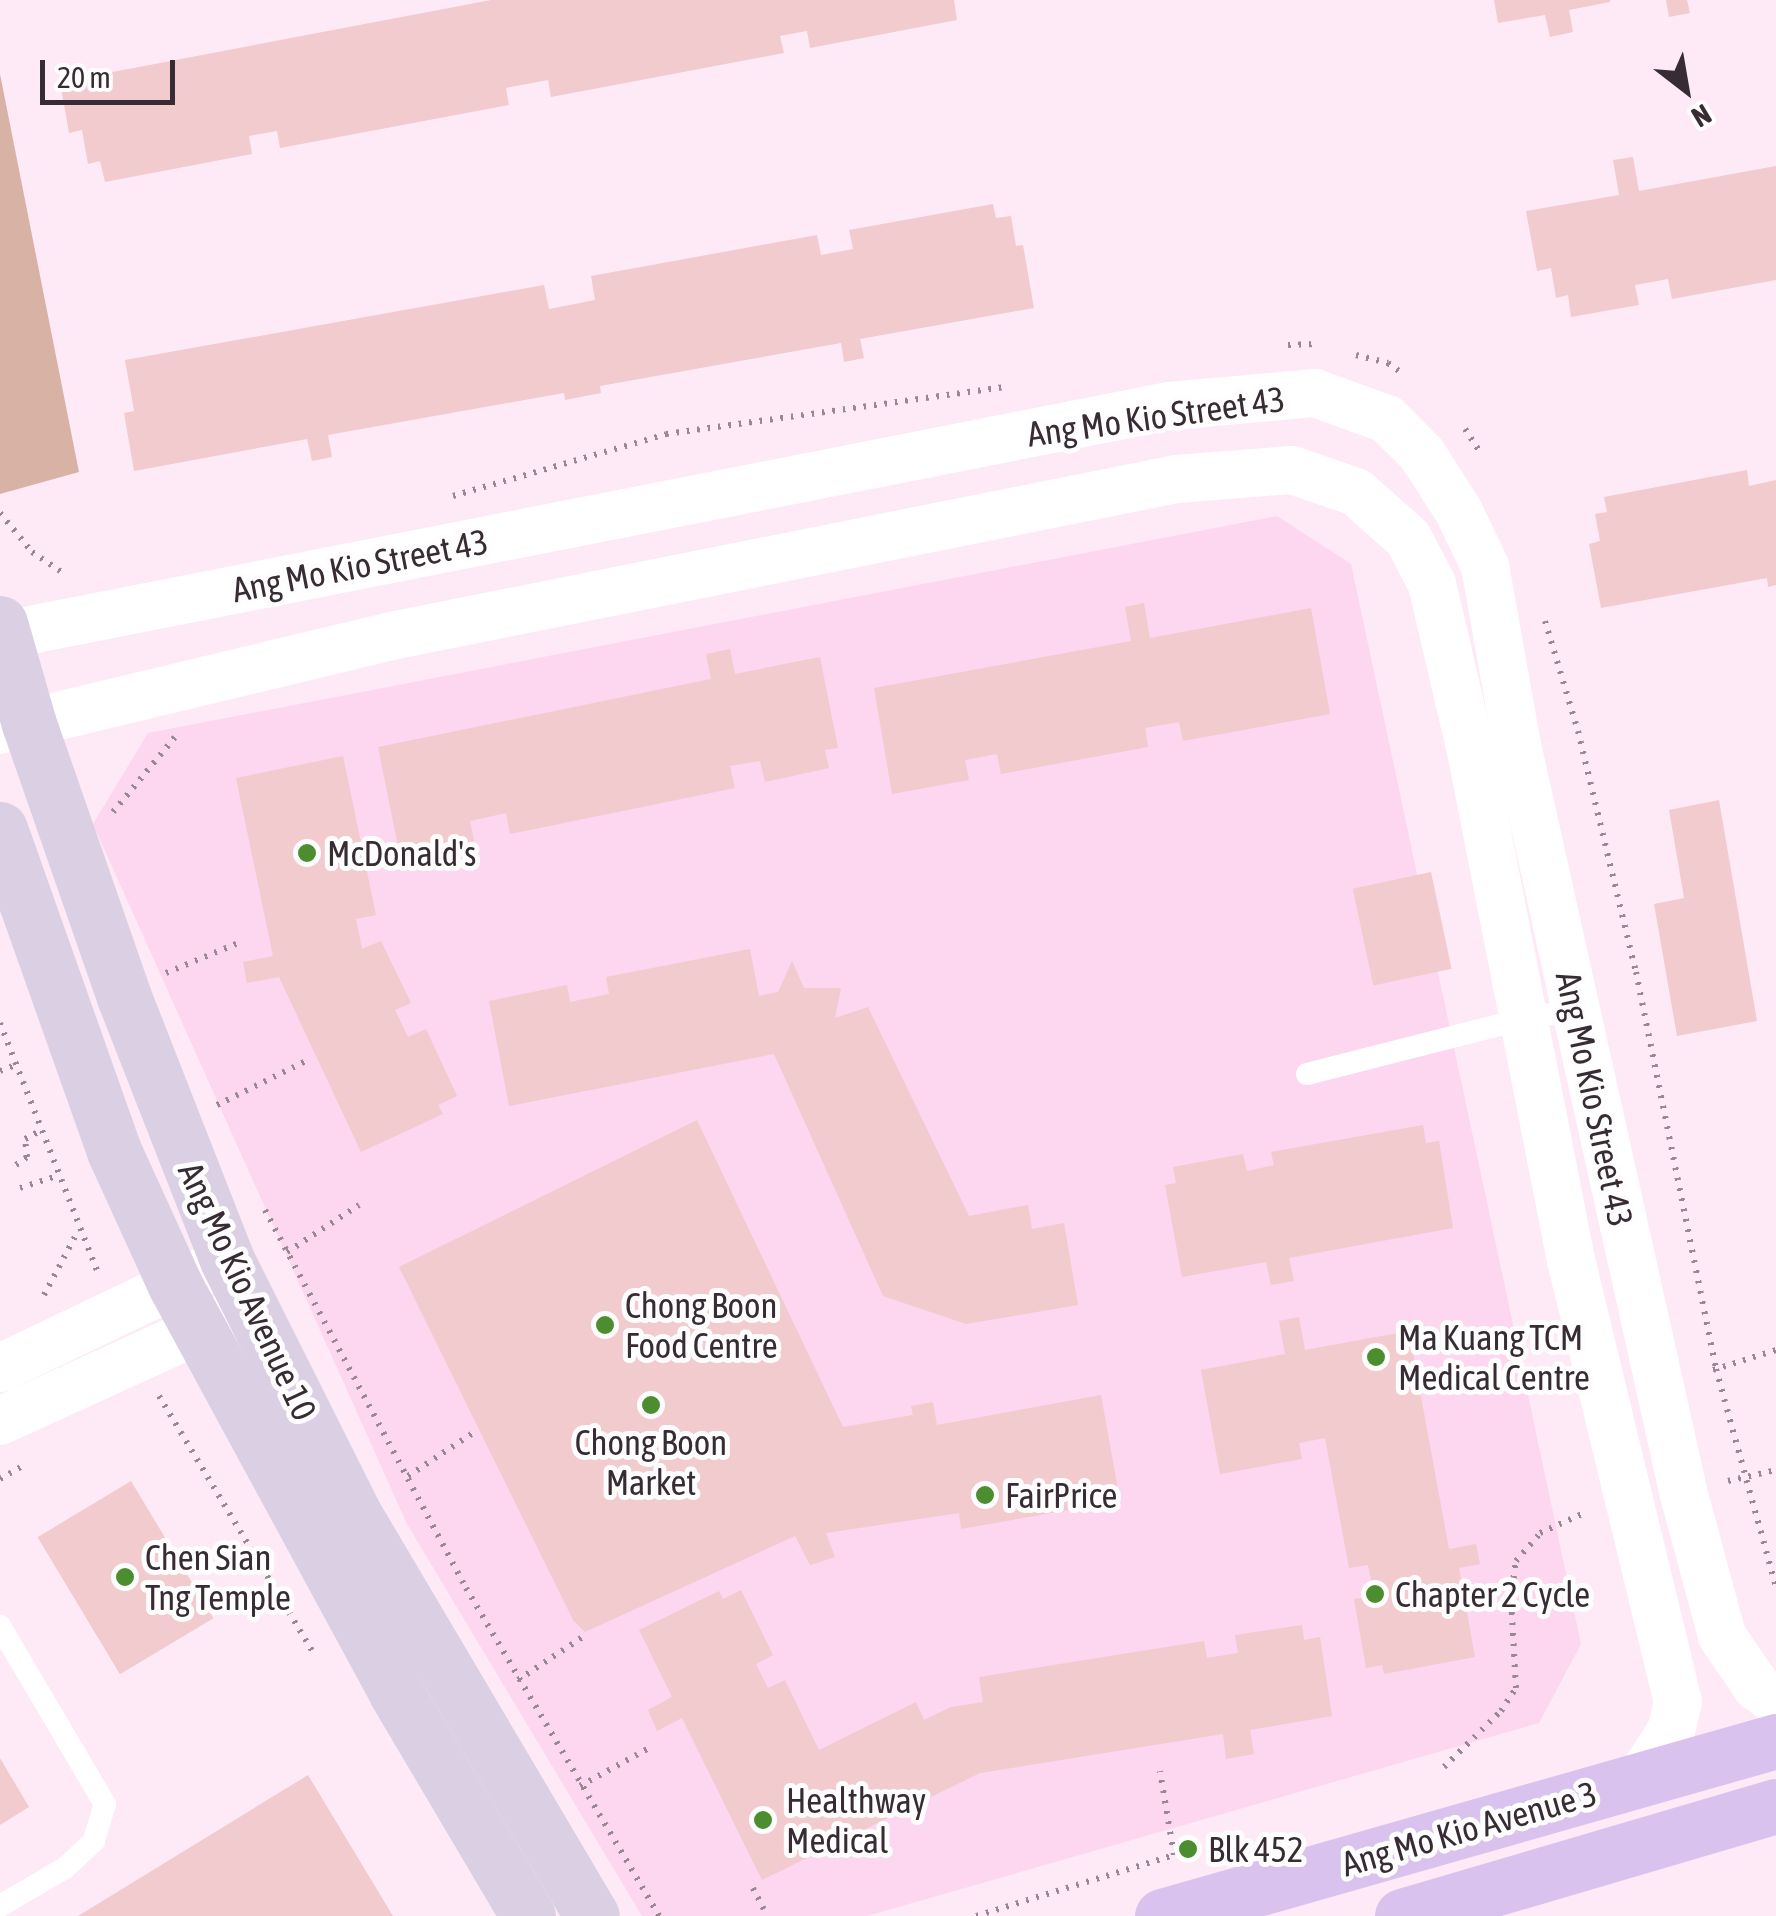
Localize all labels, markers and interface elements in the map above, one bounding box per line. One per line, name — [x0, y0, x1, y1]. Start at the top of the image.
scale bar — [45, 40, 180, 102]
north arrow — [1636, 40, 1736, 140]
text: 20 m — [57, 60, 111, 94]
text: N — [1686, 98, 1717, 134]
street label: Ang Mo Kio Street 43 — [1025, 377, 1287, 455]
street label: Ang Mo Kio Street 43 — [229, 520, 491, 610]
place label: McDonald's — [327, 832, 476, 874]
marker: McDonald's — [296, 842, 318, 864]
street label: Ang Mo Kio Street 43 — [1547, 968, 1643, 1230]
street label: Ang Mo Kio Avenue 10 — [170, 1155, 326, 1427]
place label: Chong Boon Food Centre — [625, 1284, 778, 1366]
marker: Chong Boon Food Centre — [594, 1314, 616, 1336]
place label: Ma Kuang TCM Medical Centre — [1398, 1316, 1590, 1398]
marker: Ma Kuang TCM Medical Centre — [1363, 1344, 1389, 1370]
marker: Chong Boon Market — [640, 1394, 662, 1416]
place label: Chong Boon Market — [575, 1421, 727, 1503]
place label: FairPrice — [1005, 1474, 1117, 1516]
marker: FairPrice — [974, 1484, 996, 1506]
place label: Chen Sian Tng Temple — [145, 1536, 291, 1618]
marker: Chen Sian Tng Temple — [114, 1566, 136, 1588]
place label: Chapter 2 Cycle — [1395, 1573, 1590, 1615]
marker: Chapter 2 Cycle — [1364, 1583, 1386, 1605]
street label: Ang Mo Kio Avenue 3 — [1337, 1772, 1601, 1884]
place label: Healthway Medical — [786, 1779, 926, 1861]
marker: Healthway Medical — [750, 1807, 776, 1833]
place label: Blk 452 — [1208, 1828, 1303, 1870]
marker: Blk 452 — [1177, 1838, 1199, 1860]

